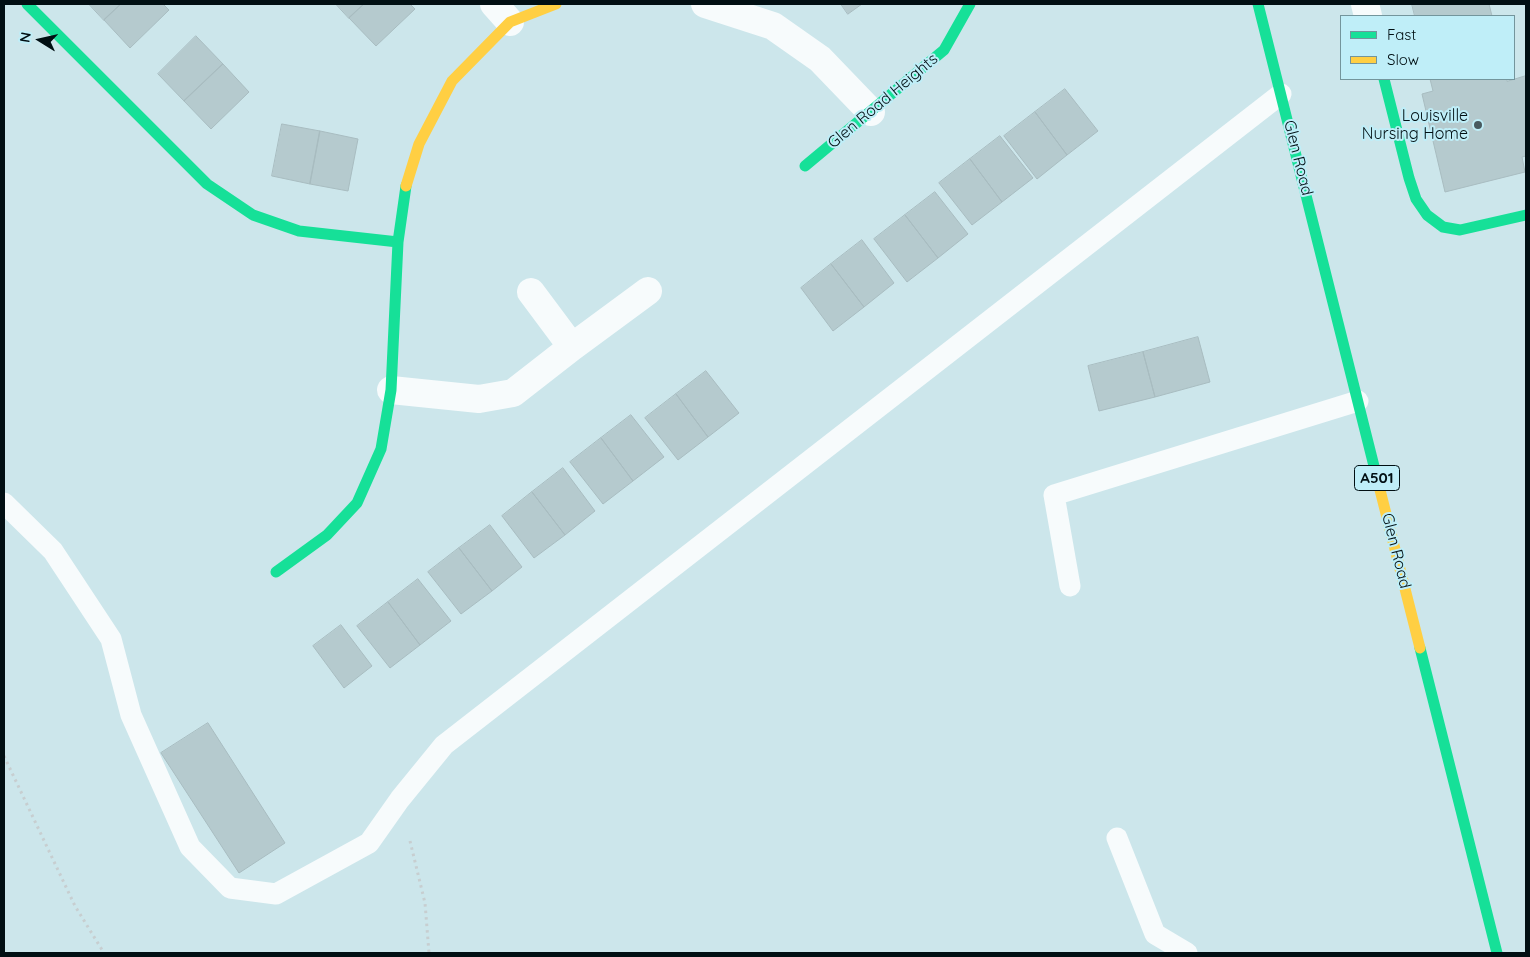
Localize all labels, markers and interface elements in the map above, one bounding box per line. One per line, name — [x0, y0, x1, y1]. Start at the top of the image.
north arrow — [15, 15, 65, 65]
legend — [1340, 15, 1515, 80]
text: Fast — [1387, 25, 1416, 44]
text: N — [15, 31, 35, 44]
street label: Glen Road Heights — [824, 49, 942, 153]
text: Slow — [1387, 50, 1419, 69]
place label: Louisville Nursing Home — [1362, 106, 1468, 144]
street label: Glen Road — [1279, 118, 1317, 198]
marker: Louisville Nursing Home — [1472, 119, 1484, 131]
road number: A501 — [1354, 466, 1400, 490]
street label: Glen Road — [1377, 511, 1415, 591]

